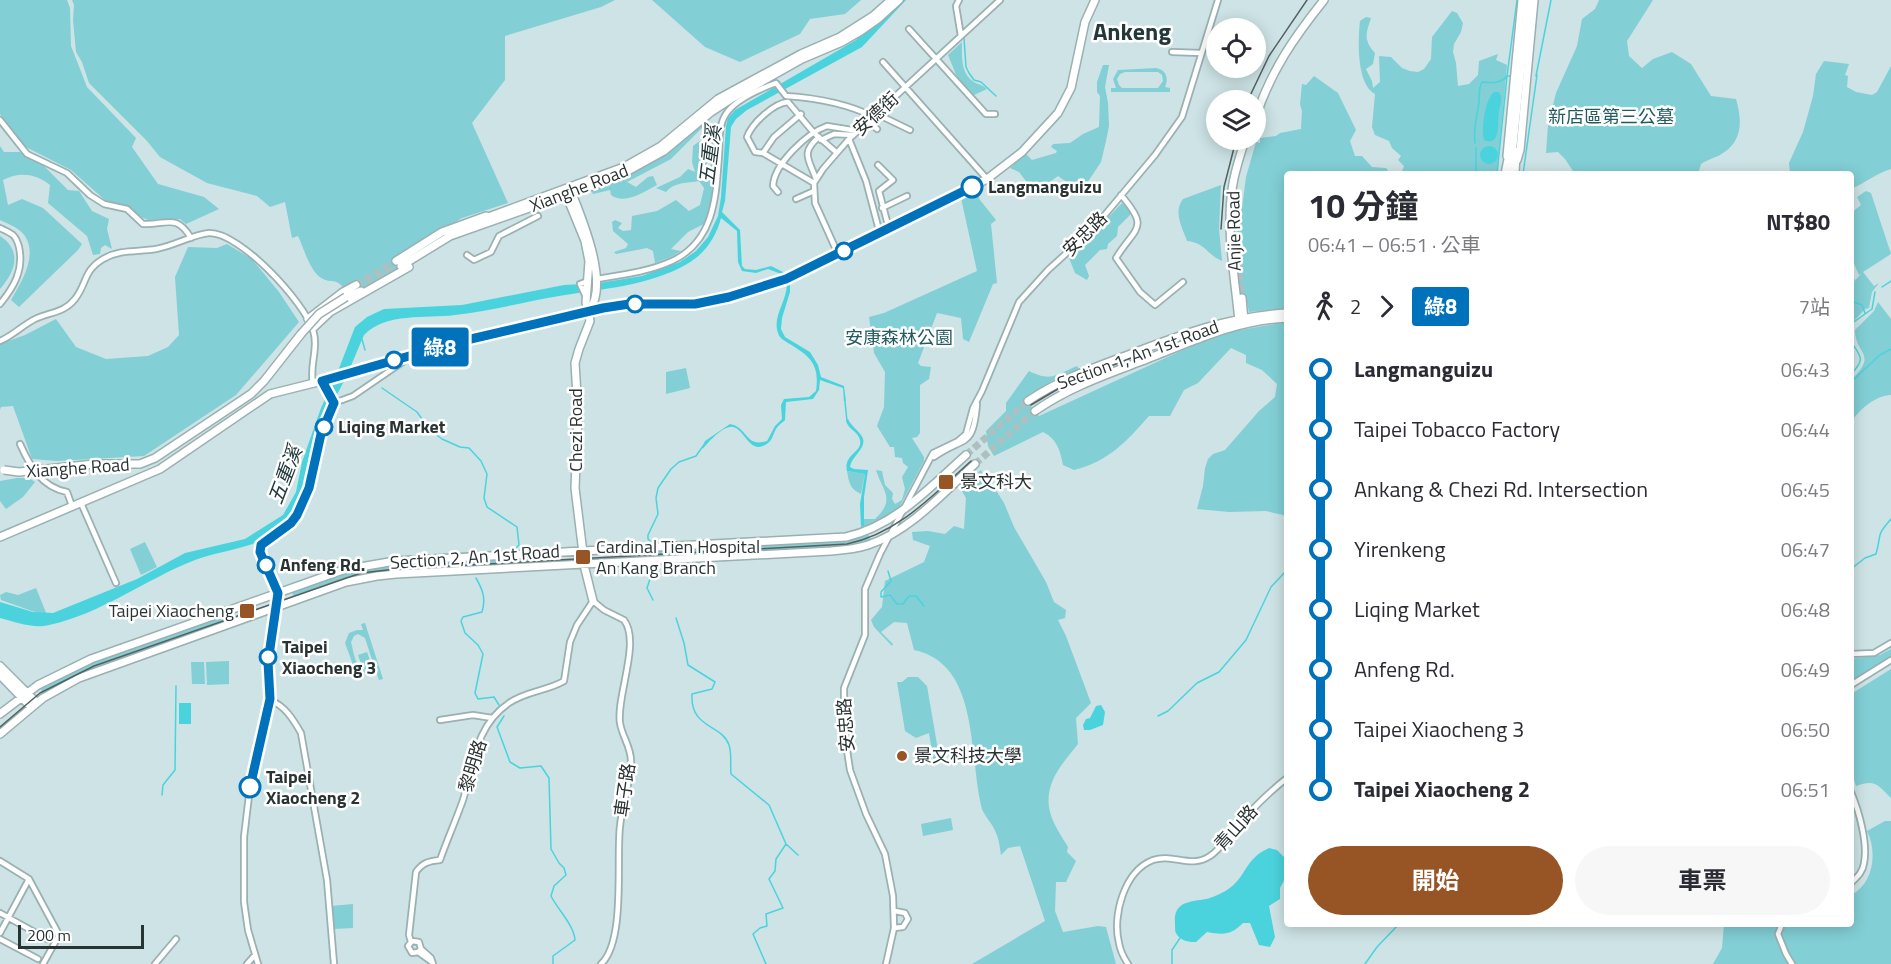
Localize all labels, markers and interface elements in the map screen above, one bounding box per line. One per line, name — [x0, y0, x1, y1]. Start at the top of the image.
district label: Ankeng — [1093, 13, 1171, 49]
map controls — [1206, 18, 1266, 150]
button: locate — [1206, 18, 1266, 78]
street label: 安德街 — [847, 85, 905, 142]
button: layers — [1206, 90, 1266, 150]
park label: 新店區第三公墓 — [1548, 103, 1674, 130]
water label: 五重溪 — [690, 120, 729, 187]
street label: Xianghe Road — [526, 156, 632, 219]
place label: Langmanguizu — [988, 173, 1102, 200]
marker: Langmanguizu — [961, 176, 983, 198]
text: 10 分鐘 — [1308, 181, 1418, 231]
street label: Anjie Road — [1219, 191, 1248, 271]
street label: 安忠路 — [1056, 205, 1113, 262]
text: NT$80 — [1766, 205, 1830, 239]
text: 06:41 – 06:51 · 公車 — [1308, 229, 1481, 260]
unlabelled marker — [835, 242, 853, 260]
icon: walk — [1308, 290, 1341, 323]
icon: forward — [1370, 290, 1403, 323]
text: 綠8 — [1424, 290, 1457, 322]
text: 2 — [1350, 291, 1361, 322]
text: 7站 — [1799, 291, 1830, 322]
unlabelled marker — [626, 295, 644, 313]
street label: Section 1, An 1st Road — [1053, 313, 1222, 396]
park label: 安康森林公園 — [845, 324, 953, 351]
line badge: 綠8 — [413, 328, 467, 366]
text: 綠8 — [424, 331, 456, 363]
unlabelled marker — [385, 351, 403, 369]
text: Langmanguizu — [1354, 352, 1493, 386]
text: 06:43 — [1781, 354, 1830, 385]
street label: Chezi Road — [562, 388, 589, 472]
text: Taipei Tobacco Factory — [1354, 412, 1560, 446]
place label: Liqing Market — [338, 413, 446, 440]
text: 06:44 — [1781, 414, 1830, 445]
marker: Liqing Market — [315, 418, 333, 436]
water label: 五重溪 — [259, 438, 311, 508]
street label: Xianghe Road — [25, 450, 131, 485]
place label: 景文科大 — [960, 468, 1032, 495]
text: Ankang & Chezi Rd. Intersection — [1354, 472, 1648, 506]
marker: 景文科大 — [937, 473, 955, 491]
text: 06:45 — [1781, 474, 1830, 505]
text: Yirenkeng — [1354, 532, 1445, 566]
place label: Cardinal Tien Hospital An Kang Branch — [596, 533, 760, 581]
text: 06:47 — [1781, 534, 1830, 565]
street label: Section 2, An 1st Road — [389, 537, 561, 576]
marker: Cardinal Tien Hospital An Kang Branch — [574, 548, 592, 566]
place label: Anfeng Rd. — [280, 551, 365, 578]
marker: Anfeng Rd. — [257, 556, 275, 574]
text: Liqing Market — [1354, 592, 1480, 626]
text: 06:48 — [1781, 594, 1830, 625]
place label: Taipei Xiaocheng — [109, 597, 234, 624]
marker: Taipei Xiaocheng — [238, 602, 256, 620]
place label: Taipei Xiaocheng 3 — [282, 633, 376, 681]
marker: Taipei Xiaocheng 3 — [259, 648, 277, 666]
text: Anfeng Rd. — [1354, 652, 1455, 686]
text: 06:49 — [1781, 654, 1830, 685]
street label: 安忠路 — [830, 697, 861, 753]
text: Taipei Xiaocheng 3 — [1354, 712, 1524, 746]
text: 06:50 — [1781, 714, 1830, 745]
street label: 黎明路 — [452, 736, 493, 796]
place label: 景文科技大學 — [914, 742, 1022, 769]
marker: 景文科技大學 — [895, 749, 909, 763]
street label: 車子路 — [607, 761, 642, 819]
place label: Taipei Xiaocheng 2 — [266, 763, 360, 811]
text: Taipei Xiaocheng 2 — [1354, 772, 1530, 806]
text: 06:51 — [1781, 774, 1830, 805]
marker: Taipei Xiaocheng 2 — [239, 776, 261, 798]
street label: 青山路 — [1208, 799, 1264, 857]
button: 開始 — [1308, 846, 1563, 915]
button: 車票 — [1575, 846, 1830, 915]
scale bar — [18, 922, 144, 950]
text: 200 m — [27, 923, 71, 947]

